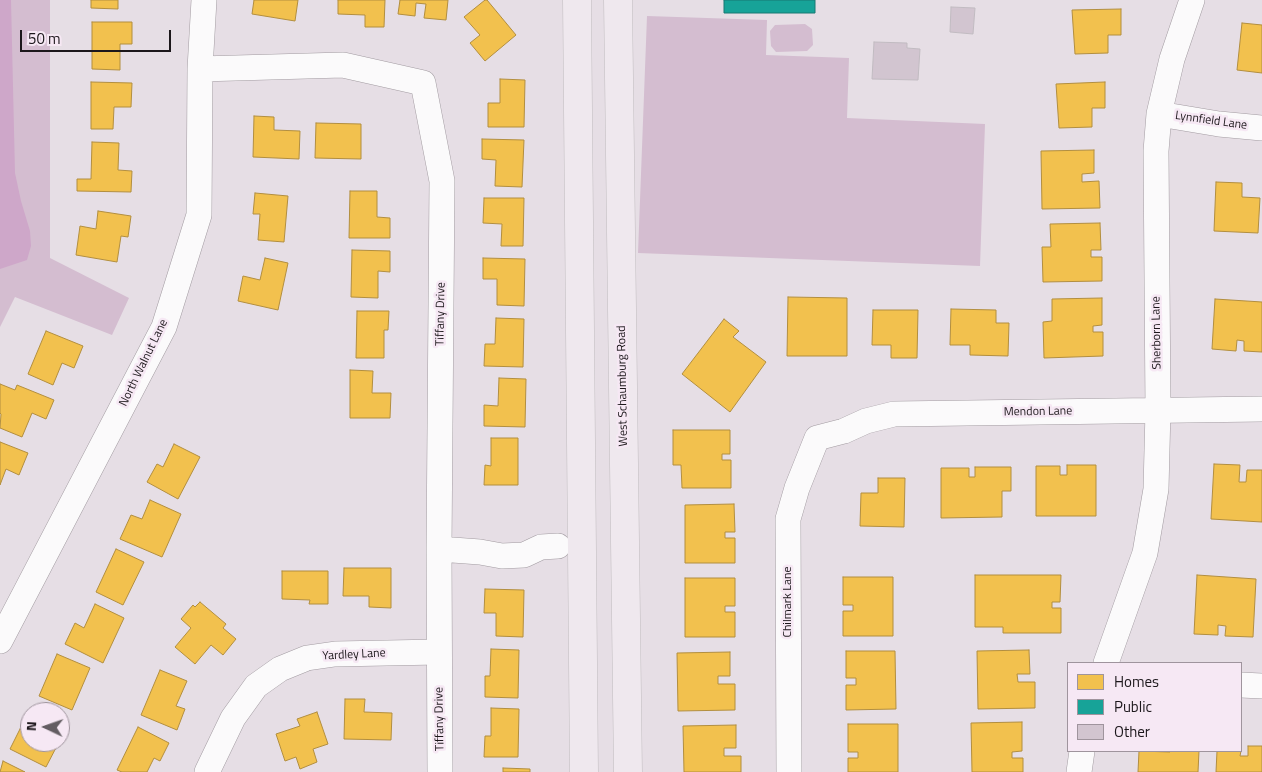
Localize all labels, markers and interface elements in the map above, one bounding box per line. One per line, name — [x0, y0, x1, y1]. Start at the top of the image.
scale bar — [22, 20, 174, 52]
text: 50 m — [28, 27, 61, 50]
street label: Lynnfield Lane — [1174, 109, 1248, 133]
street label: Tiffany Drive — [433, 282, 449, 346]
street label: Sherborn Lane — [1149, 296, 1165, 370]
street label: North Walnut Lane — [117, 317, 171, 409]
street label: West Schaumburg Road — [615, 325, 631, 447]
street label: Mendon Lane — [1004, 404, 1072, 420]
street label: Chilmark Lane — [781, 566, 795, 638]
street label: Yardley Lane — [322, 646, 386, 664]
legend — [1067, 662, 1242, 752]
text: Homes — [1114, 670, 1159, 693]
street label: Tiffany Drive — [432, 687, 448, 751]
text: Public — [1114, 695, 1152, 718]
north arrow — [20, 702, 70, 752]
text: Other — [1114, 720, 1150, 743]
text: N — [20, 721, 41, 732]

